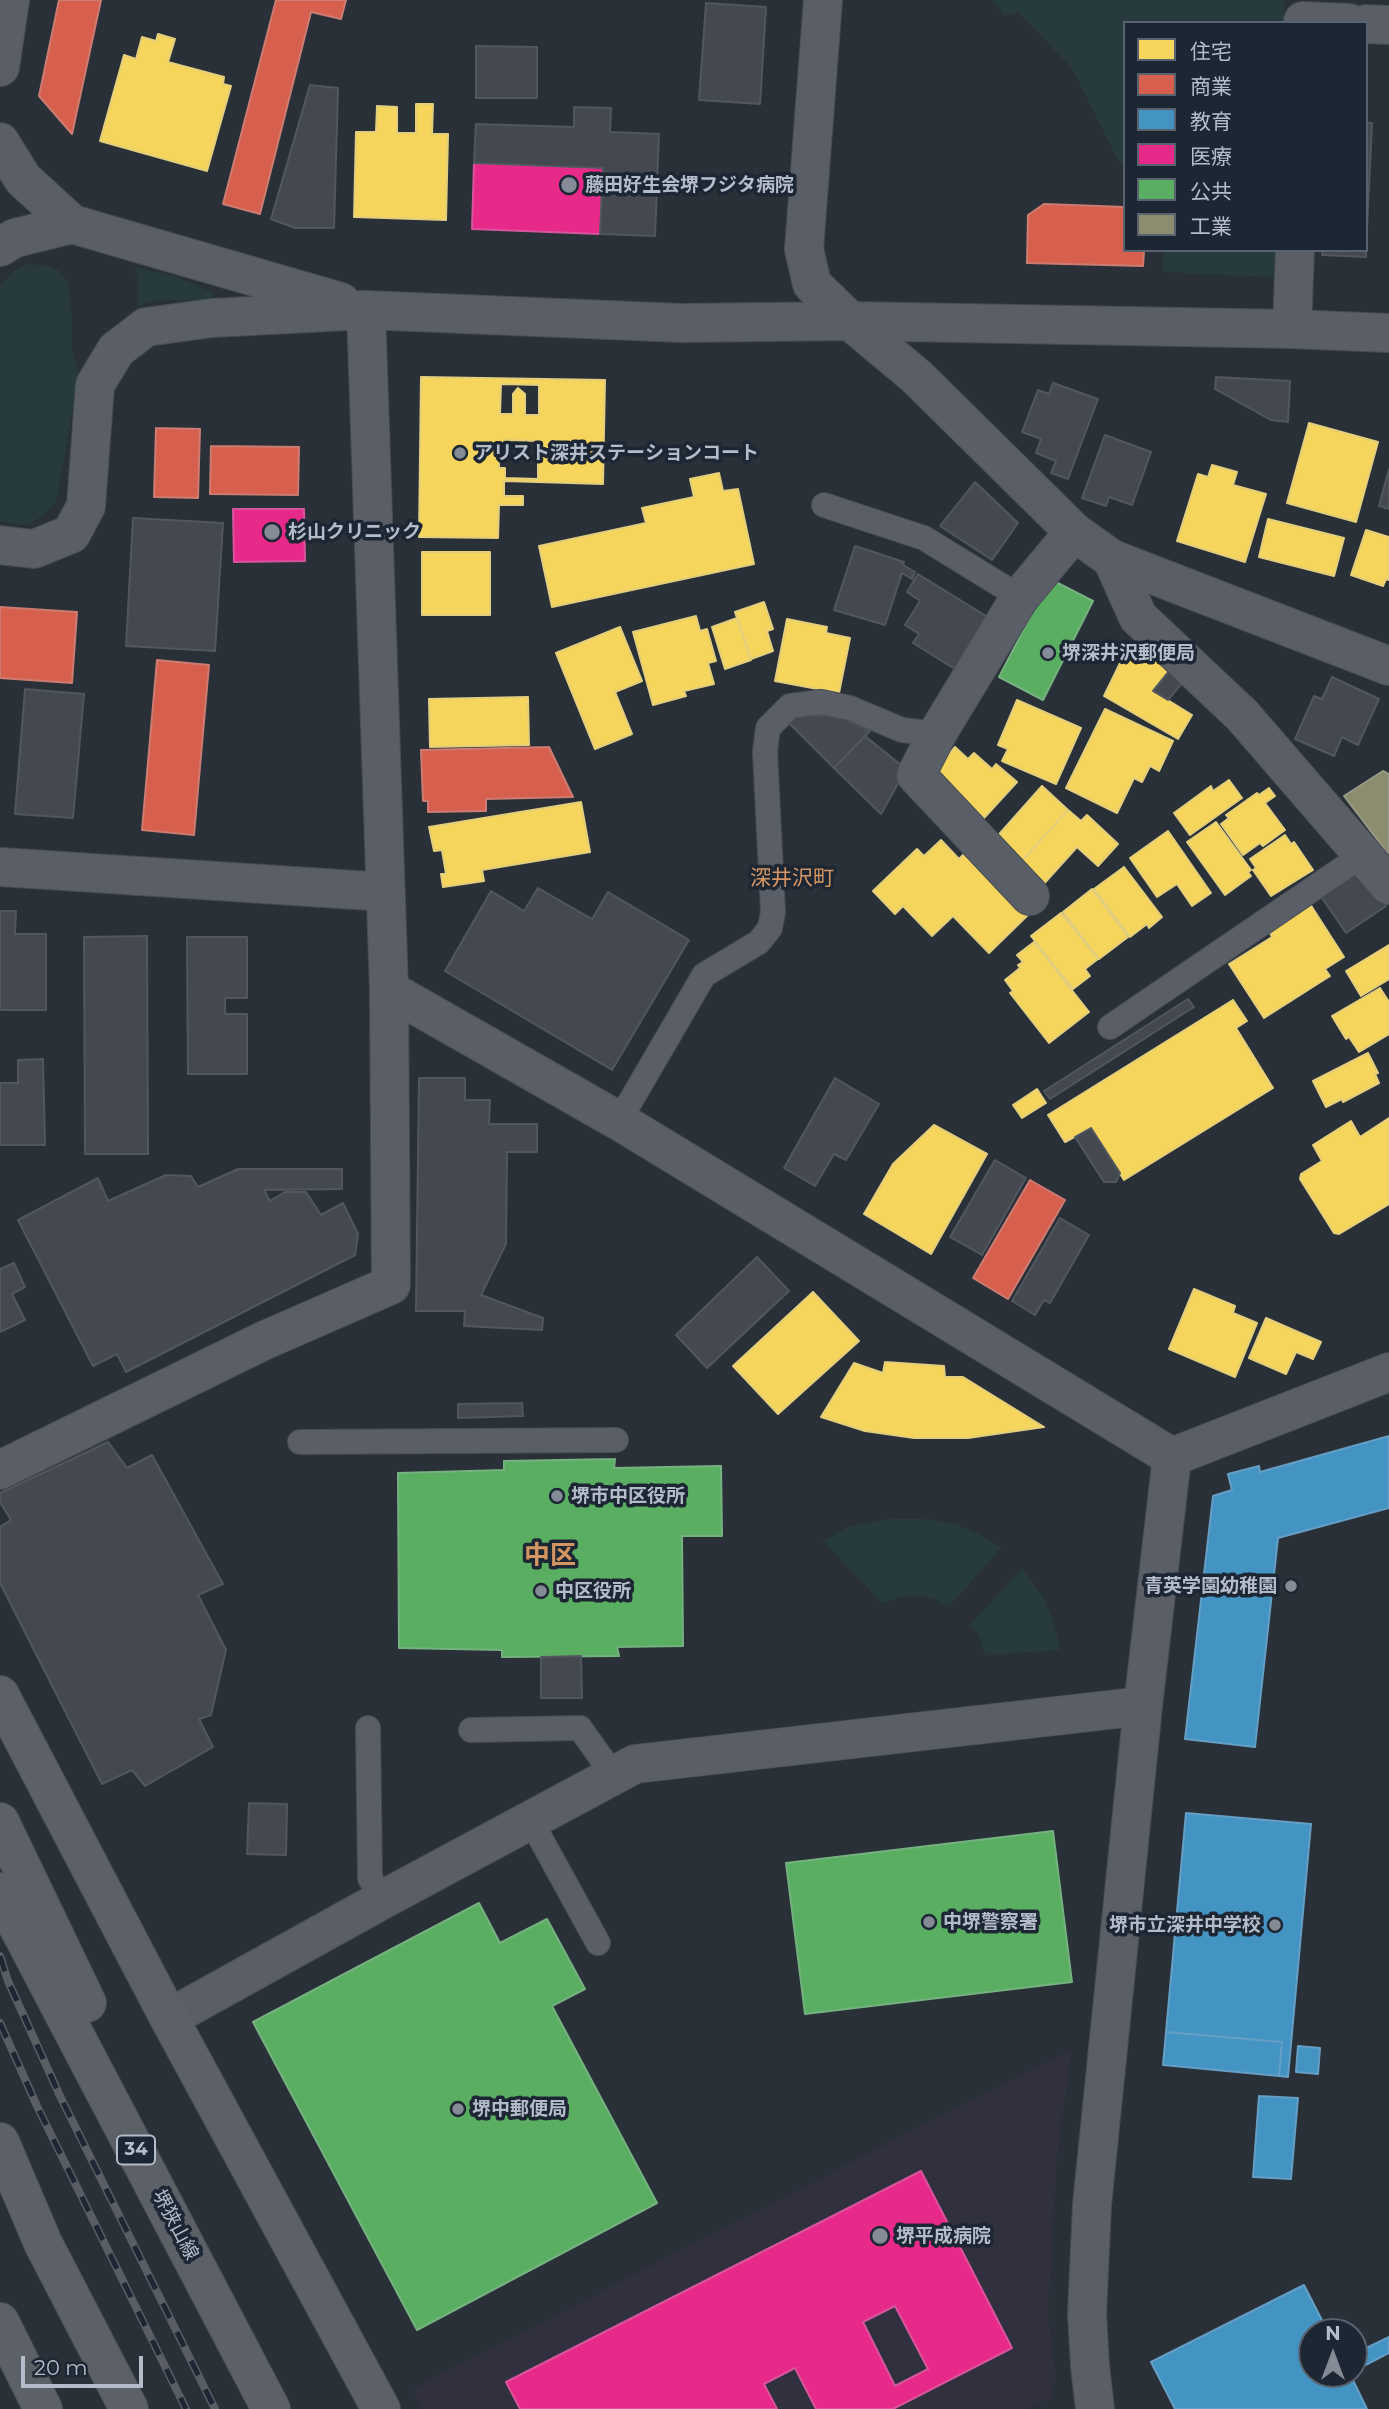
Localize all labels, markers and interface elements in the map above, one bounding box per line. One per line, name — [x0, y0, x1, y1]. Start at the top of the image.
legend — [1123, 21, 1368, 252]
text: 住宅 — [1190, 39, 1232, 64]
text: 商業 — [1190, 74, 1232, 99]
text: 教育 — [1190, 109, 1232, 134]
text: 医療 — [1190, 144, 1232, 169]
place label: 藤田好生会堺フジタ病院 — [585, 174, 794, 196]
marker: 藤田好生会堺フジタ病院 — [559, 175, 579, 195]
text: 公共 — [1190, 179, 1232, 204]
text: 工業 — [1190, 214, 1232, 239]
place label: アリスト深井ステーションコート — [474, 442, 759, 464]
marker: アリスト深井ステーションコート — [452, 445, 468, 461]
place label: 杉山クリニック — [288, 521, 421, 543]
marker: 杉山クリニック — [262, 522, 282, 542]
place label: 堺深井沢郵便局 — [1062, 642, 1195, 664]
marker: 堺深井沢郵便局 — [1040, 645, 1056, 661]
district label: 深井沢町 — [750, 866, 834, 892]
place label: 堺市中区役所 — [571, 1485, 685, 1507]
marker: 堺市中区役所 — [549, 1488, 565, 1504]
district label: 中区 — [524, 1540, 576, 1572]
place label: 青英学園幼稚園 — [1144, 1575, 1277, 1597]
marker: 青英学園幼稚園 — [1283, 1578, 1299, 1594]
place label: 中区役所 — [555, 1580, 631, 1602]
marker: 中区役所 — [533, 1583, 549, 1599]
place label: 中堺警察署 — [943, 1911, 1038, 1933]
marker: 中堺警察署 — [921, 1914, 937, 1930]
place label: 堺市立深井中学校 — [1109, 1914, 1261, 1936]
marker: 堺市立深井中学校 — [1267, 1917, 1283, 1933]
place label: 堺中郵便局 — [472, 2098, 567, 2120]
marker: 堺中郵便局 — [450, 2101, 466, 2117]
road number: 34 — [117, 2136, 155, 2164]
street label: 堺狭山線 — [147, 2186, 203, 2264]
place label: 堺平成病院 — [896, 2225, 991, 2247]
marker: 堺平成病院 — [870, 2226, 890, 2246]
north arrow — [1298, 2318, 1368, 2388]
text: N — [1325, 2322, 1341, 2345]
scale bar — [24, 2342, 147, 2386]
text: 20 m — [34, 2355, 88, 2380]

